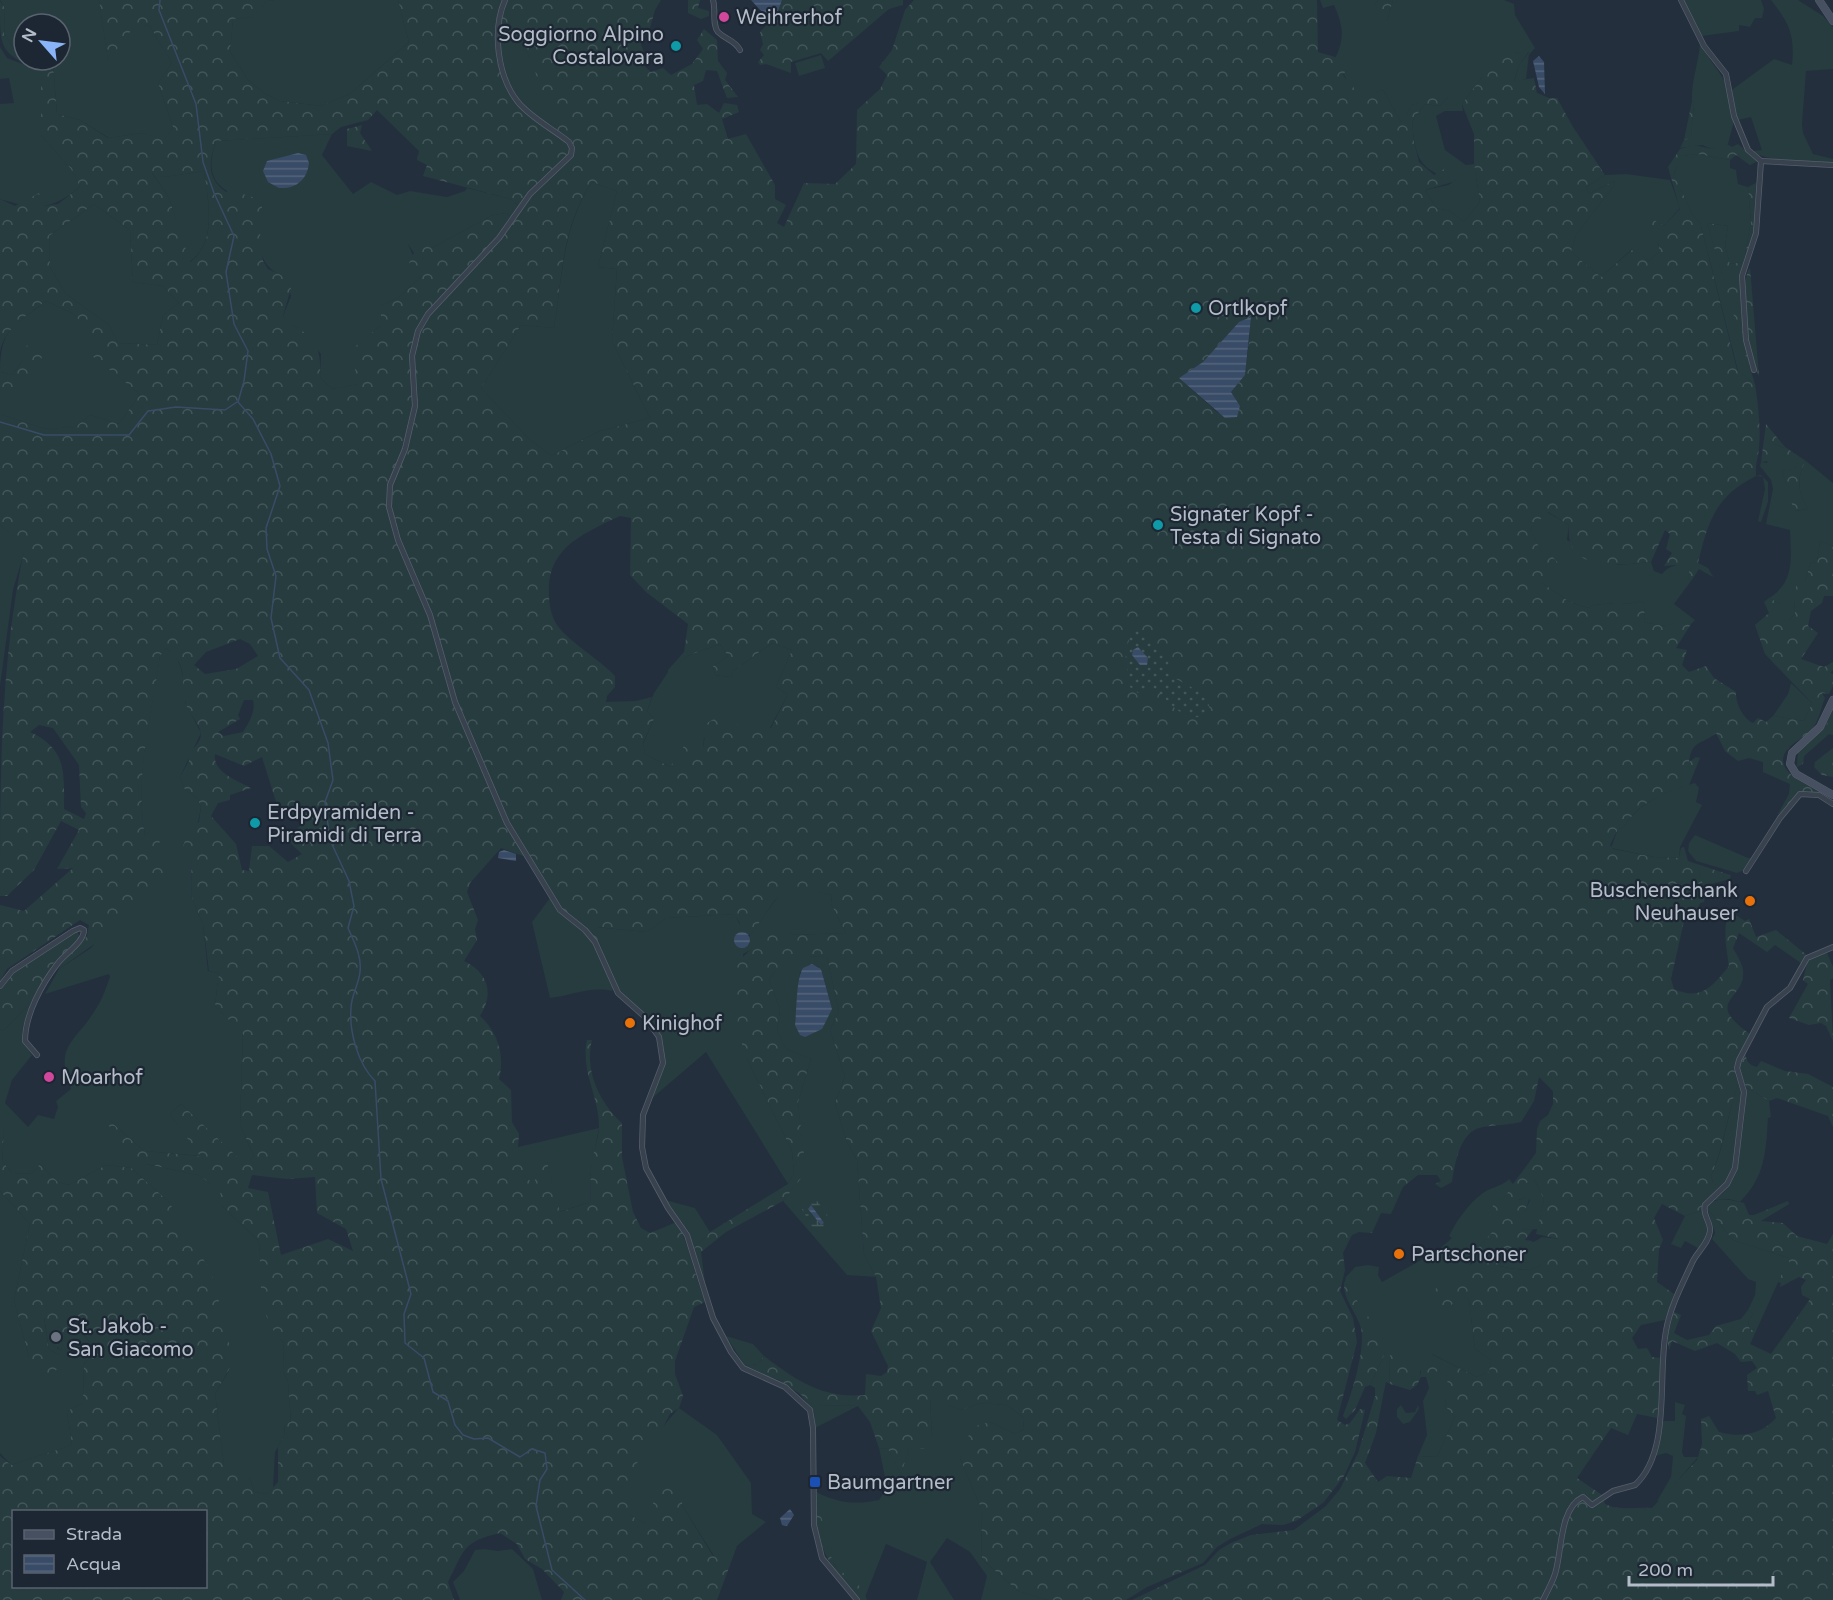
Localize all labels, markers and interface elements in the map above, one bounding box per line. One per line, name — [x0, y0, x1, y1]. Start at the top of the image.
place label: Weihrerhof — [736, 6, 842, 30]
marker: Weihrerhof — [717, 10, 731, 24]
north arrow — [12, 12, 72, 72]
place label: Soggiorno Alpino Costalovara — [498, 23, 664, 70]
text: N — [18, 25, 41, 46]
marker: Soggiorno Alpino Costalovara — [669, 39, 683, 53]
place label: Ortlkopf — [1208, 297, 1288, 321]
marker: Ortlkopf — [1189, 301, 1203, 315]
place label: Signater Kopf - Testa di Signato — [1170, 503, 1321, 550]
marker: Signater Kopf - Testa di Signato — [1151, 518, 1165, 532]
place label: Erdpyramiden - Piramidi di Terra — [267, 801, 422, 848]
marker: Erdpyramiden - Piramidi di Terra — [248, 816, 262, 830]
place label: Buschenschank Neuhauser — [1589, 879, 1738, 926]
marker: Buschenschank Neuhauser — [1743, 894, 1757, 908]
place label: Kinighof — [642, 1012, 722, 1036]
marker: Kinighof — [623, 1016, 637, 1030]
place label: Moarhof — [61, 1066, 143, 1090]
marker: Moarhof — [42, 1070, 56, 1084]
place label: Partschoner — [1411, 1243, 1527, 1267]
marker: Partschoner — [1392, 1247, 1406, 1261]
place label: St. Jakob - San Giacomo — [68, 1315, 194, 1362]
marker: St. Jakob - San Giacomo — [49, 1330, 63, 1344]
place label: Baumgartner — [827, 1471, 953, 1495]
marker: Baumgartner — [808, 1475, 822, 1489]
legend — [12, 1510, 207, 1588]
text: Strada — [66, 1523, 122, 1545]
scale bar — [1629, 1549, 1773, 1587]
text: Acqua — [66, 1553, 121, 1575]
text: 200 m — [1638, 1559, 1693, 1581]

